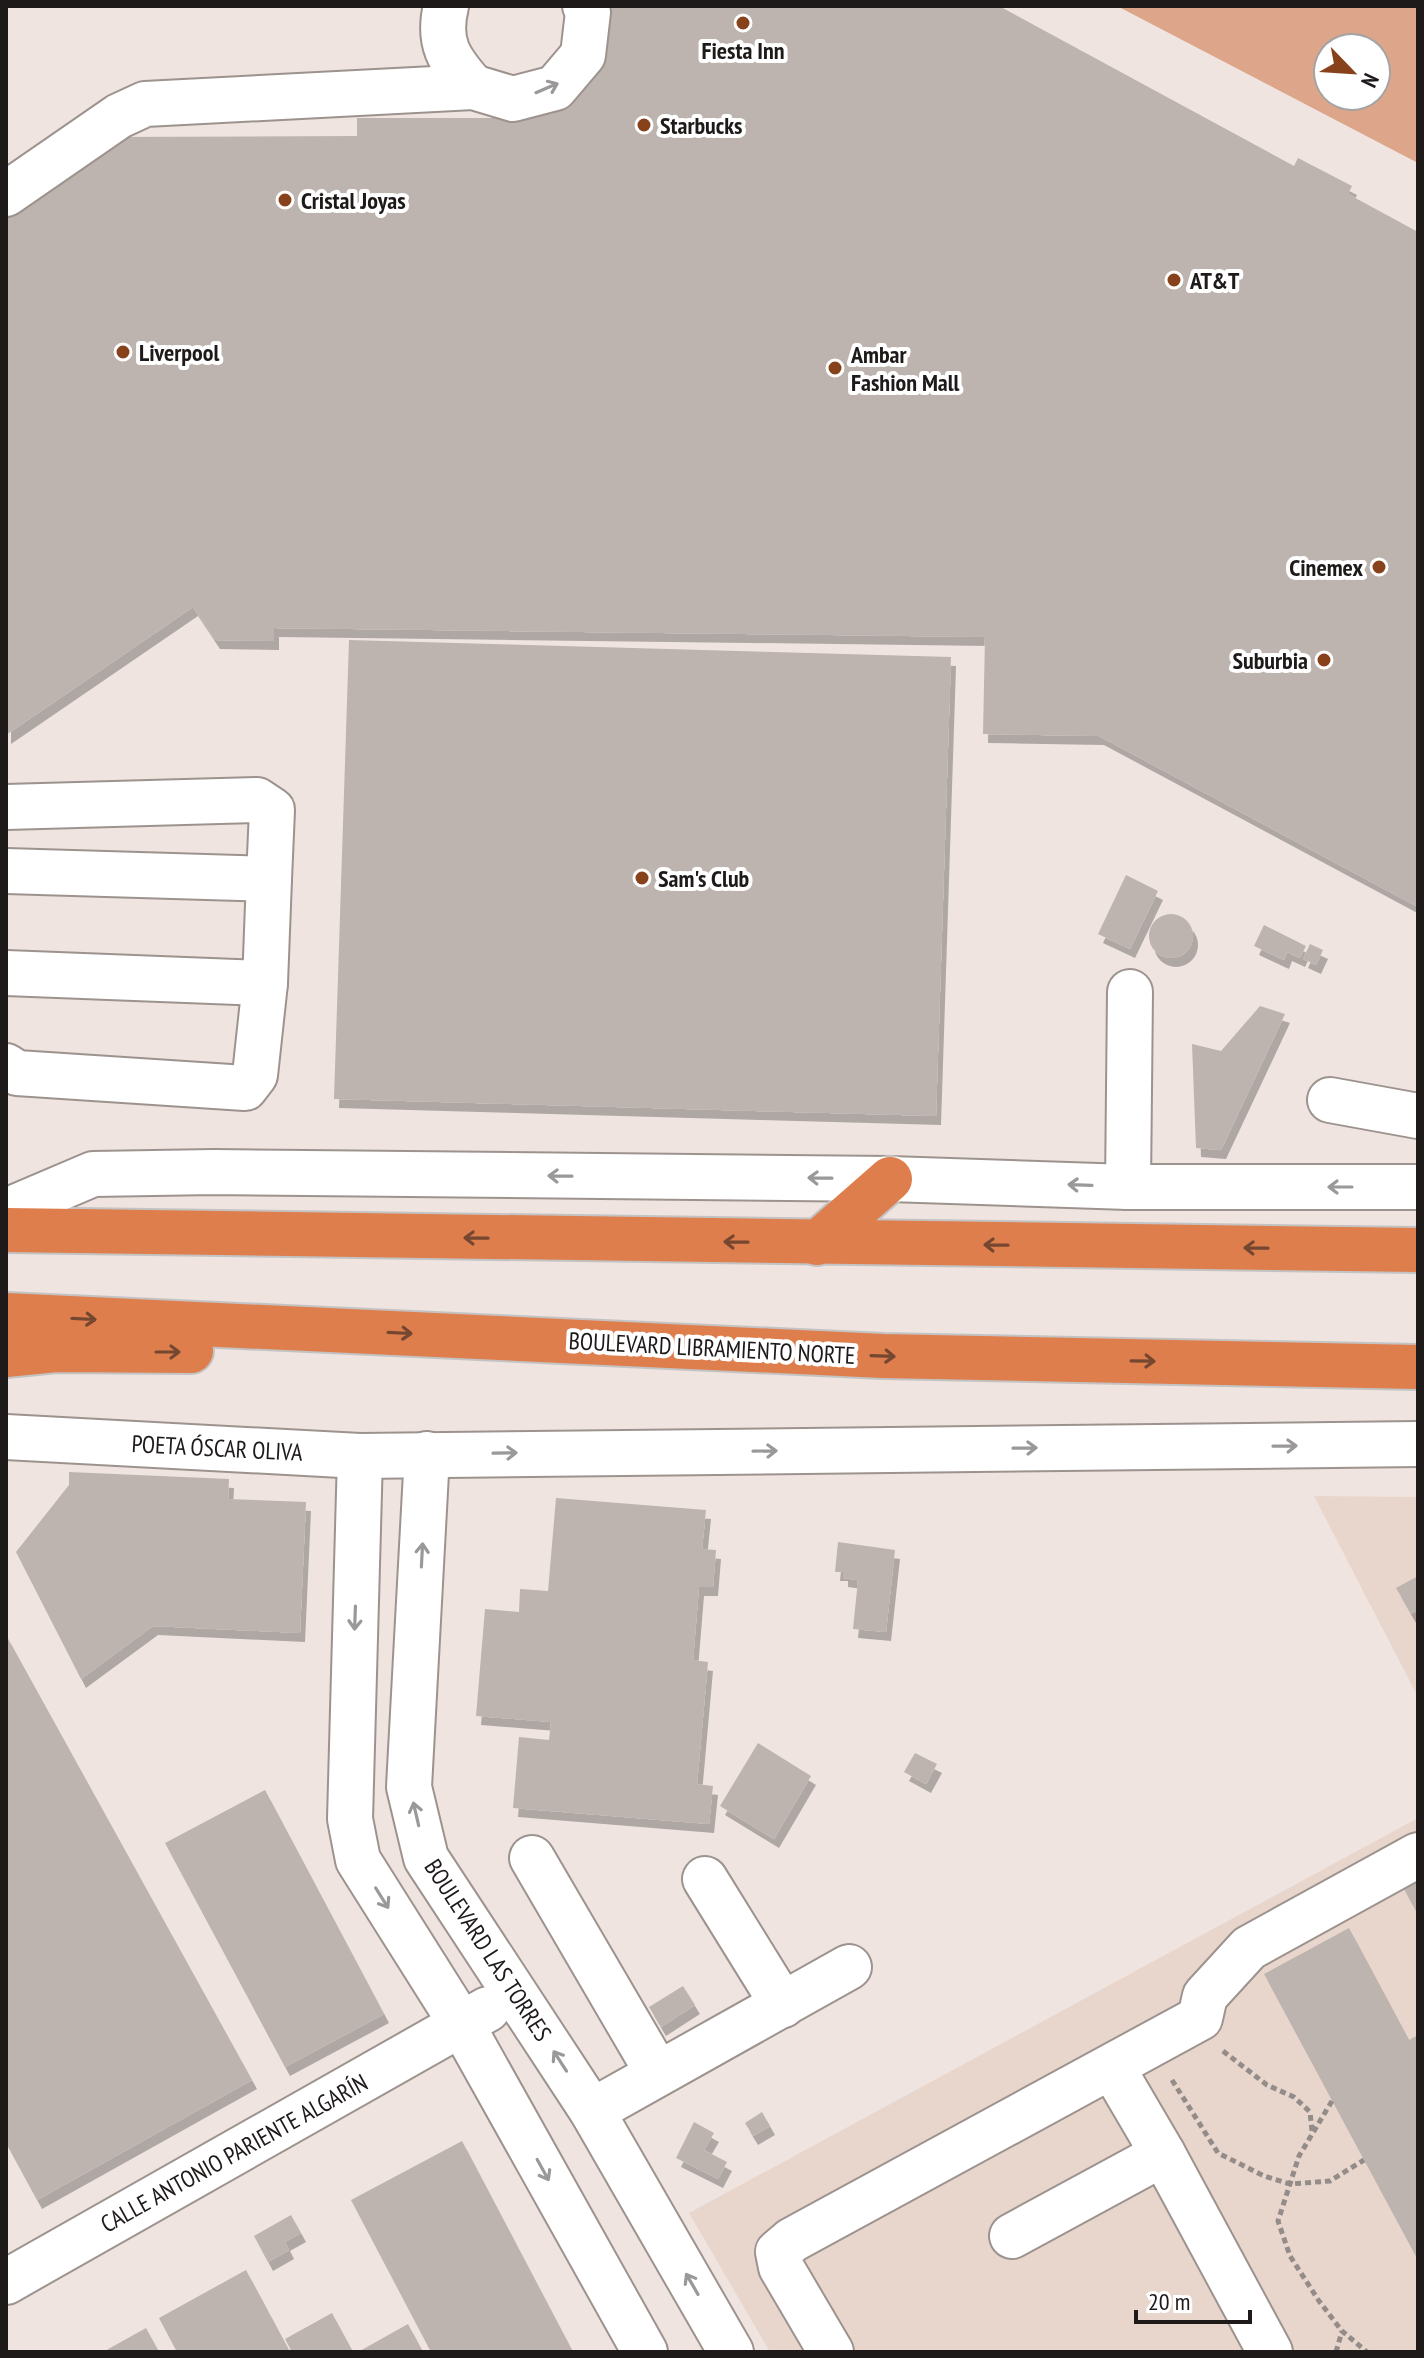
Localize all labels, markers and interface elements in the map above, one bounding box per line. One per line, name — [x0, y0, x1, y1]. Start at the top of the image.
marker: Fiesta Inn — [734, 14, 752, 32]
north arrow — [1312, 32, 1392, 112]
place label: Fiesta Inn — [701, 35, 785, 66]
text: N — [1355, 69, 1385, 92]
one-way arrow — [534, 80, 558, 95]
place label: Starbucks — [660, 110, 743, 141]
marker: Starbucks — [635, 116, 653, 134]
place label: Cristal Joyas — [301, 185, 406, 216]
marker: Cristal Joyas — [276, 191, 294, 209]
place label: AT&T — [1189, 265, 1240, 296]
marker: AT&T — [1165, 271, 1183, 289]
place label: Liverpool — [139, 337, 219, 368]
place label: Ambar Fashion Mall — [850, 339, 960, 398]
marker: Liverpool — [114, 343, 132, 361]
marker: Ambar Fashion Mall — [826, 359, 844, 377]
place label: Cinemex — [1289, 552, 1363, 583]
marker: Cinemex — [1370, 558, 1388, 576]
place label: Suburbia — [1232, 645, 1308, 676]
marker: Suburbia — [1315, 651, 1333, 669]
place label: Sam's Club — [658, 863, 750, 894]
marker: Sam's Club — [633, 869, 651, 887]
one-way arrow — [547, 1168, 574, 1183]
one-way arrow — [807, 1171, 834, 1186]
one-way arrow — [1067, 1178, 1094, 1193]
one-way arrow — [1327, 1179, 1354, 1195]
one-way arrow — [463, 1230, 490, 1246]
one-way arrow — [723, 1234, 750, 1249]
one-way arrow — [983, 1237, 1010, 1253]
one-way arrow — [1243, 1240, 1270, 1256]
one-way arrow — [70, 1311, 97, 1326]
street label: BOULEVARD LIBRAMIENTO NORTE — [568, 1325, 856, 1371]
one-way arrow — [386, 1326, 413, 1341]
one-way arrow — [154, 1344, 181, 1360]
one-way arrow — [869, 1348, 896, 1363]
one-way arrow — [1129, 1353, 1156, 1369]
street label: POETA ÓSCAR OLIVA — [131, 1428, 304, 1468]
one-way arrow — [1271, 1438, 1298, 1454]
one-way arrow — [1011, 1440, 1038, 1456]
one-way arrow — [751, 1443, 778, 1458]
one-way arrow — [491, 1445, 518, 1461]
one-way arrow — [414, 1542, 429, 1569]
one-way arrow — [348, 1604, 363, 1631]
one-way arrow — [408, 1802, 423, 1828]
street label: BOULEVARD LAS TORRES — [418, 1853, 558, 2047]
one-way arrow — [375, 1886, 391, 1909]
one-way arrow — [551, 2050, 567, 2073]
street label: CALLE ANTONIO PARIENTE ALGARÍN — [95, 2067, 373, 2239]
one-way arrow — [535, 2158, 551, 2181]
one-way arrow — [684, 2273, 699, 2297]
scale bar — [1136, 2274, 1250, 2324]
text: 20 m — [1148, 2286, 1190, 2317]

